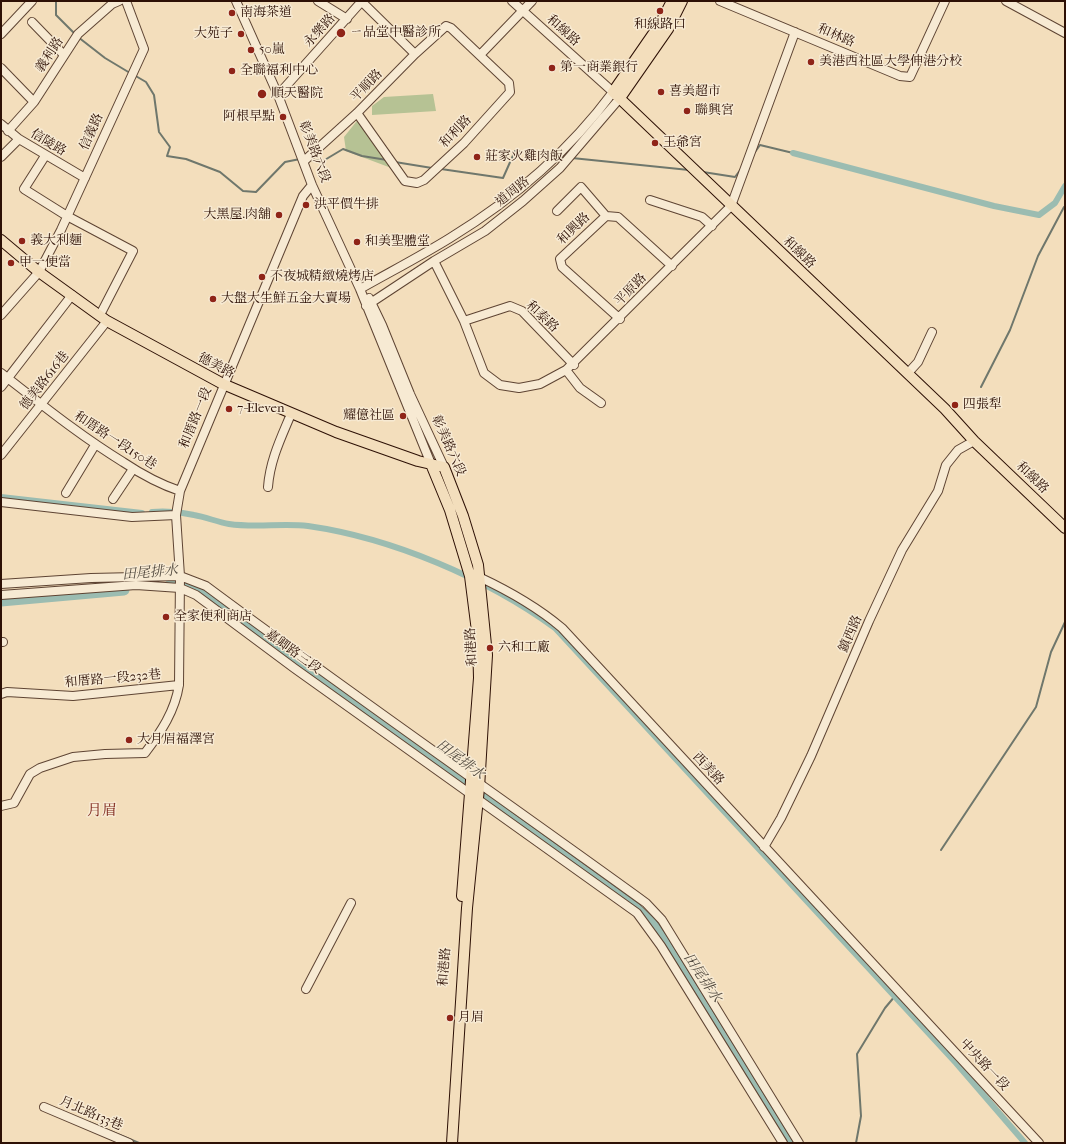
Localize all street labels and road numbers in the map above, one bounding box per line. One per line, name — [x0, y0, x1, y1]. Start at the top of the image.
street label: 永樂路 — [301, 11, 339, 51]
street label: 和線路 — [543, 12, 583, 50]
street label: 和林路 — [815, 21, 857, 51]
street label: 義利路 — [33, 34, 67, 76]
street label: 平順路 — [348, 67, 386, 105]
street label: 信義路 — [77, 111, 107, 153]
street label: 和利路 — [437, 113, 475, 151]
street label: 彰美路六段 — [295, 119, 333, 185]
street label: 信陵路 — [27, 126, 69, 160]
street label: 道周路 — [493, 174, 533, 210]
street label: 和興路 — [555, 210, 593, 248]
street label: 和線路 — [780, 234, 818, 272]
street label: 平原路 — [612, 271, 650, 309]
street label: 和泰路 — [522, 298, 562, 336]
street label: 德美路616巷 — [17, 348, 73, 414]
street label: 德美路 — [195, 350, 237, 382]
street label: 和厝路一段 — [177, 385, 215, 451]
street label: 和厝路一段150巷 — [71, 408, 159, 474]
street label: 彰美路六段 — [428, 413, 468, 479]
street label: 和線路 — [1013, 459, 1051, 497]
street label: 鎮西路 — [836, 613, 866, 655]
street label: 嘉卿路三段 — [262, 627, 324, 677]
street label: 和港路 — [463, 627, 481, 667]
street label: 和厝路一段232巷 — [64, 667, 162, 691]
street label: 西美路 — [689, 749, 727, 789]
street label: 和港路 — [436, 947, 454, 987]
street label: 中央路一段 — [956, 1036, 1012, 1094]
street label: 月北路133巷 — [57, 1094, 125, 1134]

